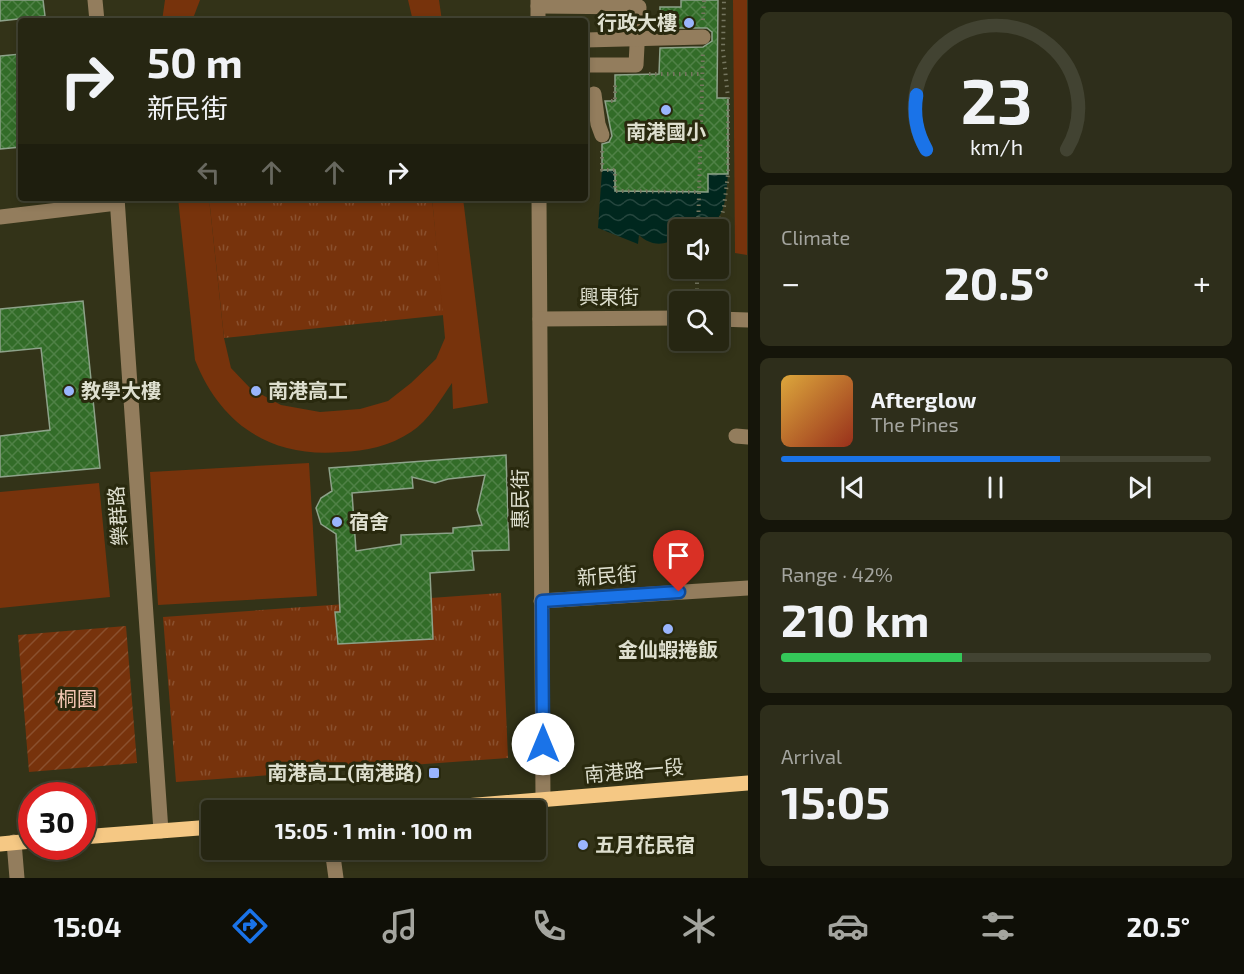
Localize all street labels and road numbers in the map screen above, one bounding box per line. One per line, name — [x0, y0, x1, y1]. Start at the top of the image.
street label: 興東街 — [579, 284, 639, 308]
street label: 惠民街 — [507, 469, 531, 529]
street label: 樂群路 — [103, 485, 131, 547]
street label: 新民街 — [576, 561, 638, 589]
street label: 南港路一段 — [583, 754, 685, 786]

